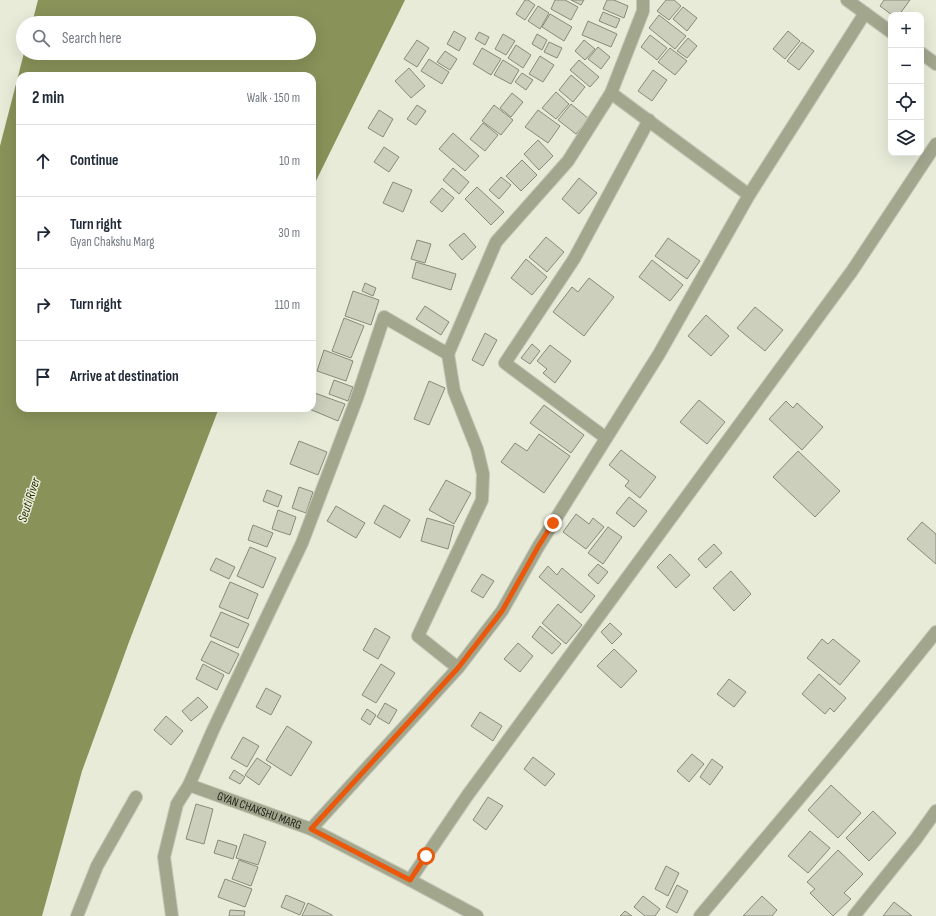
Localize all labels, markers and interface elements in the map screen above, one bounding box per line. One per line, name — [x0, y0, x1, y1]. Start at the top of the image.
map controls — [888, 12, 924, 156]
button: + — [888, 12, 924, 48]
search box — [16, 16, 316, 60]
icon: search — [30, 27, 52, 49]
text: Search here — [62, 29, 122, 48]
button: − — [888, 48, 924, 84]
button: locate — [888, 84, 924, 120]
text: 2 min — [32, 88, 64, 108]
text: Walk · 150 m — [247, 90, 300, 106]
button: layers — [888, 120, 924, 156]
icon: ahead — [32, 150, 54, 172]
text: Continue — [70, 151, 119, 170]
text: 10 m — [279, 153, 300, 169]
text: Turn right — [70, 215, 122, 234]
icon: right — [32, 222, 54, 244]
text: 30 m — [278, 225, 300, 241]
text: Gyan Chakshu Marg — [70, 234, 154, 250]
icon: right — [32, 294, 54, 316]
text: Turn right — [70, 295, 122, 314]
text: 110 m — [275, 297, 300, 313]
icon: arrive — [32, 366, 54, 388]
text: Arrive at destination — [70, 367, 179, 386]
water label: Seuti River — [14, 474, 44, 524]
route end — [544, 514, 562, 532]
street label: GYAN CHAKSHU MARG — [215, 788, 304, 833]
route start — [417, 847, 435, 865]

